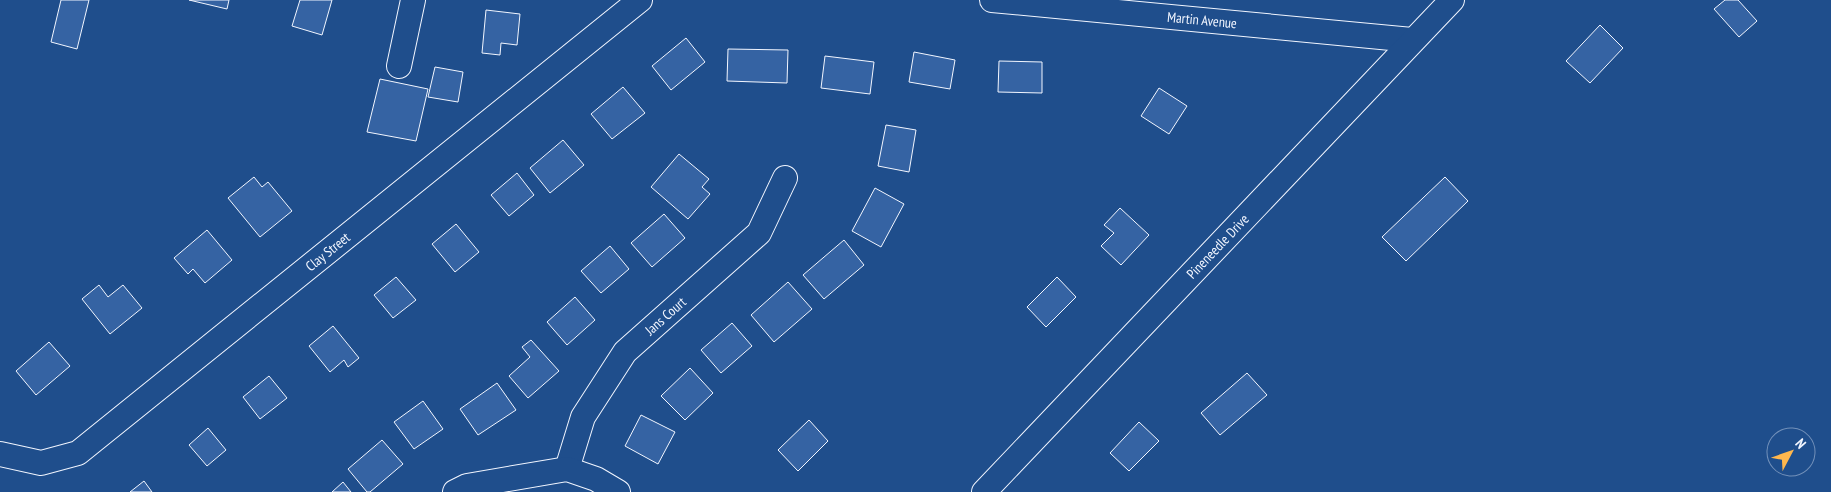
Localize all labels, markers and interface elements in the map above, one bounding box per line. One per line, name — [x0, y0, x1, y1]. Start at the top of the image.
street label: Martin Avenue — [1166, 8, 1238, 32]
street label: Pineneedle Drive — [1183, 210, 1253, 282]
street label: Clay Street — [302, 228, 354, 275]
street label: Jans Court — [640, 293, 690, 340]
north arrow — [1766, 427, 1816, 477]
text: N — [1792, 435, 1810, 452]

